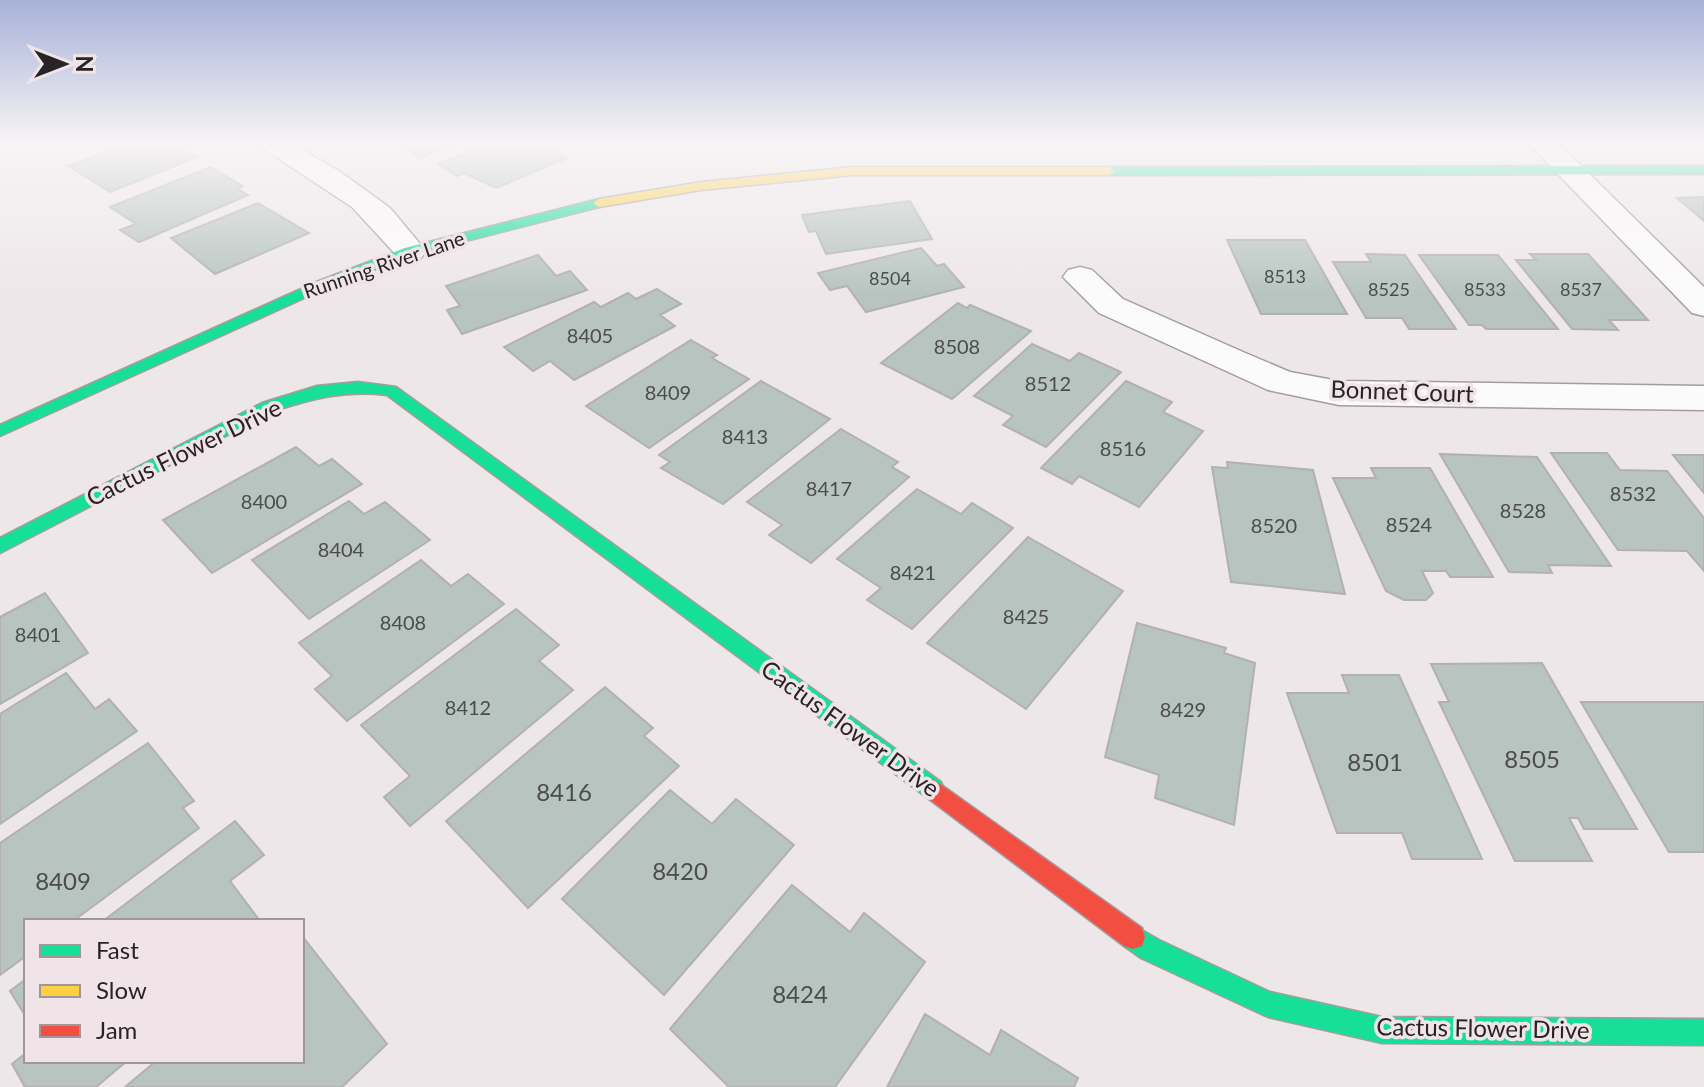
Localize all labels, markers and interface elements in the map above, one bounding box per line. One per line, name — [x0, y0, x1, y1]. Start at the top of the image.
north arrow — [24, 24, 104, 104]
text: N — [71, 56, 98, 72]
street label: Running River Lane — [300, 225, 467, 303]
house number: 8513 — [1264, 265, 1306, 287]
house number: 8504 — [869, 267, 911, 289]
house number: 8525 — [1368, 278, 1410, 300]
house number: 8533 — [1464, 278, 1506, 300]
house number: 8537 — [1560, 278, 1602, 300]
house number: 8405 — [567, 323, 613, 347]
house number: 8508 — [934, 334, 980, 358]
house number: 8512 — [1025, 371, 1071, 395]
street label: Bonnet Court — [1330, 374, 1475, 408]
house number: 8409 — [645, 380, 691, 404]
street label: Cactus Flower Drive — [81, 392, 286, 511]
house number: 8413 — [722, 424, 768, 448]
house number: 8516 — [1100, 436, 1146, 460]
house number: 8417 — [806, 476, 852, 500]
house number: 8532 — [1610, 481, 1656, 505]
house number: 8400 — [241, 489, 287, 513]
house number: 8528 — [1500, 498, 1546, 522]
house number: 8524 — [1386, 512, 1433, 536]
house number: 8520 — [1251, 513, 1297, 537]
house number: 8404 — [318, 537, 365, 561]
house number: 8421 — [890, 560, 936, 584]
house number: 8425 — [1003, 604, 1049, 628]
house number: 8408 — [380, 610, 426, 634]
house number: 8401 — [15, 622, 61, 646]
street label: Cactus Flower Drive — [756, 653, 946, 802]
house number: 8412 — [445, 695, 491, 719]
house number: 8429 — [1160, 697, 1206, 721]
house number: 8505 — [1504, 744, 1560, 773]
house number: 8501 — [1347, 747, 1403, 776]
house number: 8416 — [536, 777, 592, 806]
house number: 8420 — [652, 856, 708, 885]
house number: 8409 — [35, 866, 91, 895]
legend — [24, 919, 304, 1063]
text: Fast — [96, 935, 139, 964]
text: Slow — [96, 975, 147, 1004]
house number: 8424 — [772, 979, 828, 1008]
street label: Cactus Flower Drive — [1376, 1011, 1590, 1044]
text: Jam — [96, 1015, 137, 1044]

